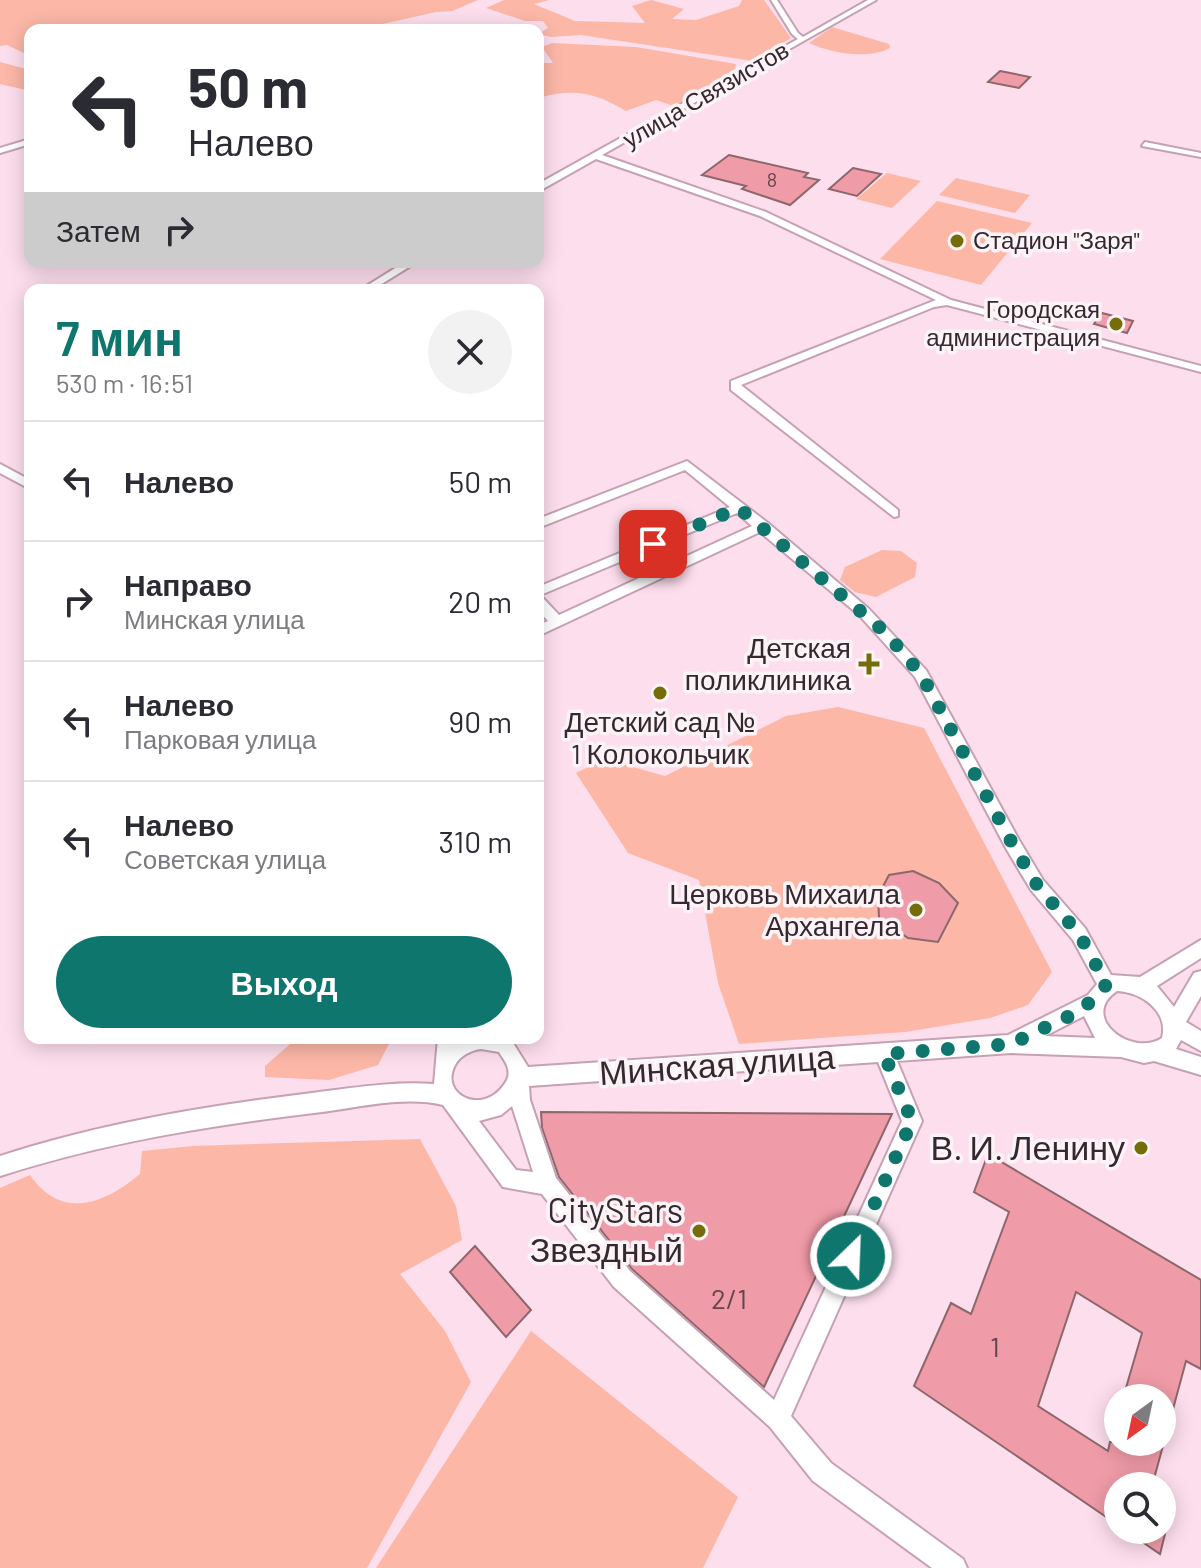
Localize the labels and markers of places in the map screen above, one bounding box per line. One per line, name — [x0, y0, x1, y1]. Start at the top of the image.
place label: Стадион "Заря" — [973, 225, 1140, 254]
marker: Стадион "Заря" — [948, 232, 966, 250]
place label: Городская администрация — [926, 294, 1100, 351]
marker: Городская администрация — [1107, 315, 1125, 333]
pin — [619, 510, 687, 578]
place label: Детская поликлиника — [685, 630, 851, 696]
marker: Детская поликлиника — [858, 653, 880, 675]
marker: Детский сад № 1 Колокольчик — [651, 684, 669, 702]
place label: Детский сад № 1 Колокольчик — [565, 704, 755, 770]
place label: Церковь Михаила Архангела — [669, 876, 900, 942]
marker: Церковь Михаила Архангела — [907, 901, 925, 919]
place label: В. И. Ленину — [931, 1126, 1125, 1167]
marker: В. И. Ленину — [1132, 1139, 1150, 1157]
place label: CityStars Звездный — [530, 1189, 683, 1269]
marker: CityStars Звездный — [690, 1222, 708, 1240]

